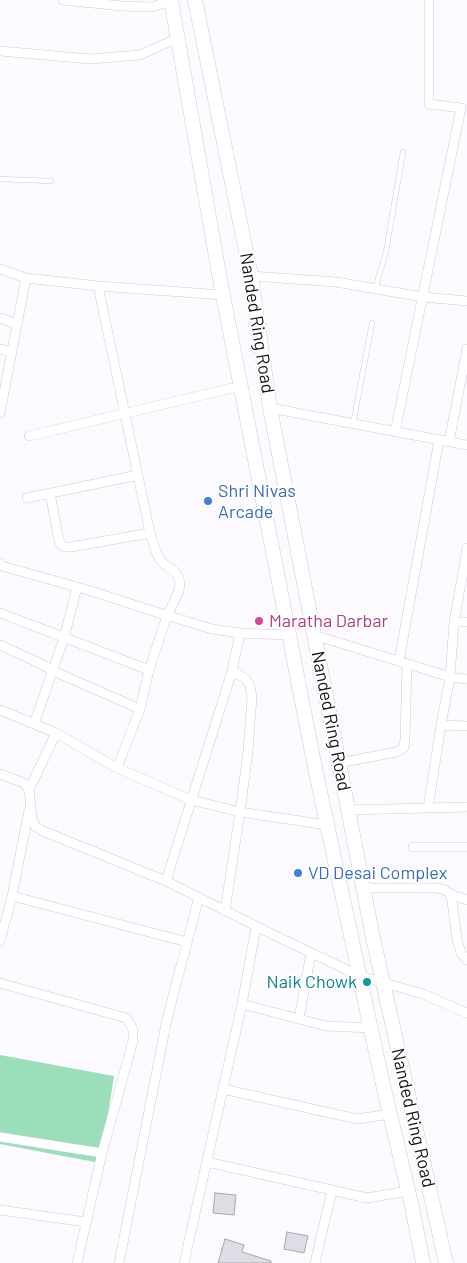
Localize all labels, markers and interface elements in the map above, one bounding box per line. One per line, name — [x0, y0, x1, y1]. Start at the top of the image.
street label: Nanded Ring Road — [235, 251, 279, 395]
place label: Shri Nivas Arcade — [218, 480, 296, 522]
marker: Shri Nivas Arcade — [202, 495, 214, 507]
place label: Maratha Darbar — [269, 610, 388, 632]
marker: Maratha Darbar — [253, 615, 265, 627]
street label: Nanded Ring Road — [307, 649, 355, 793]
place label: VD Desai Complex — [308, 862, 447, 884]
marker: VD Desai Complex — [292, 867, 304, 879]
place label: Naik Chowk — [266, 971, 357, 993]
marker: Naik Chowk — [361, 976, 373, 988]
street label: Nanded Ring Road — [386, 1046, 440, 1190]

